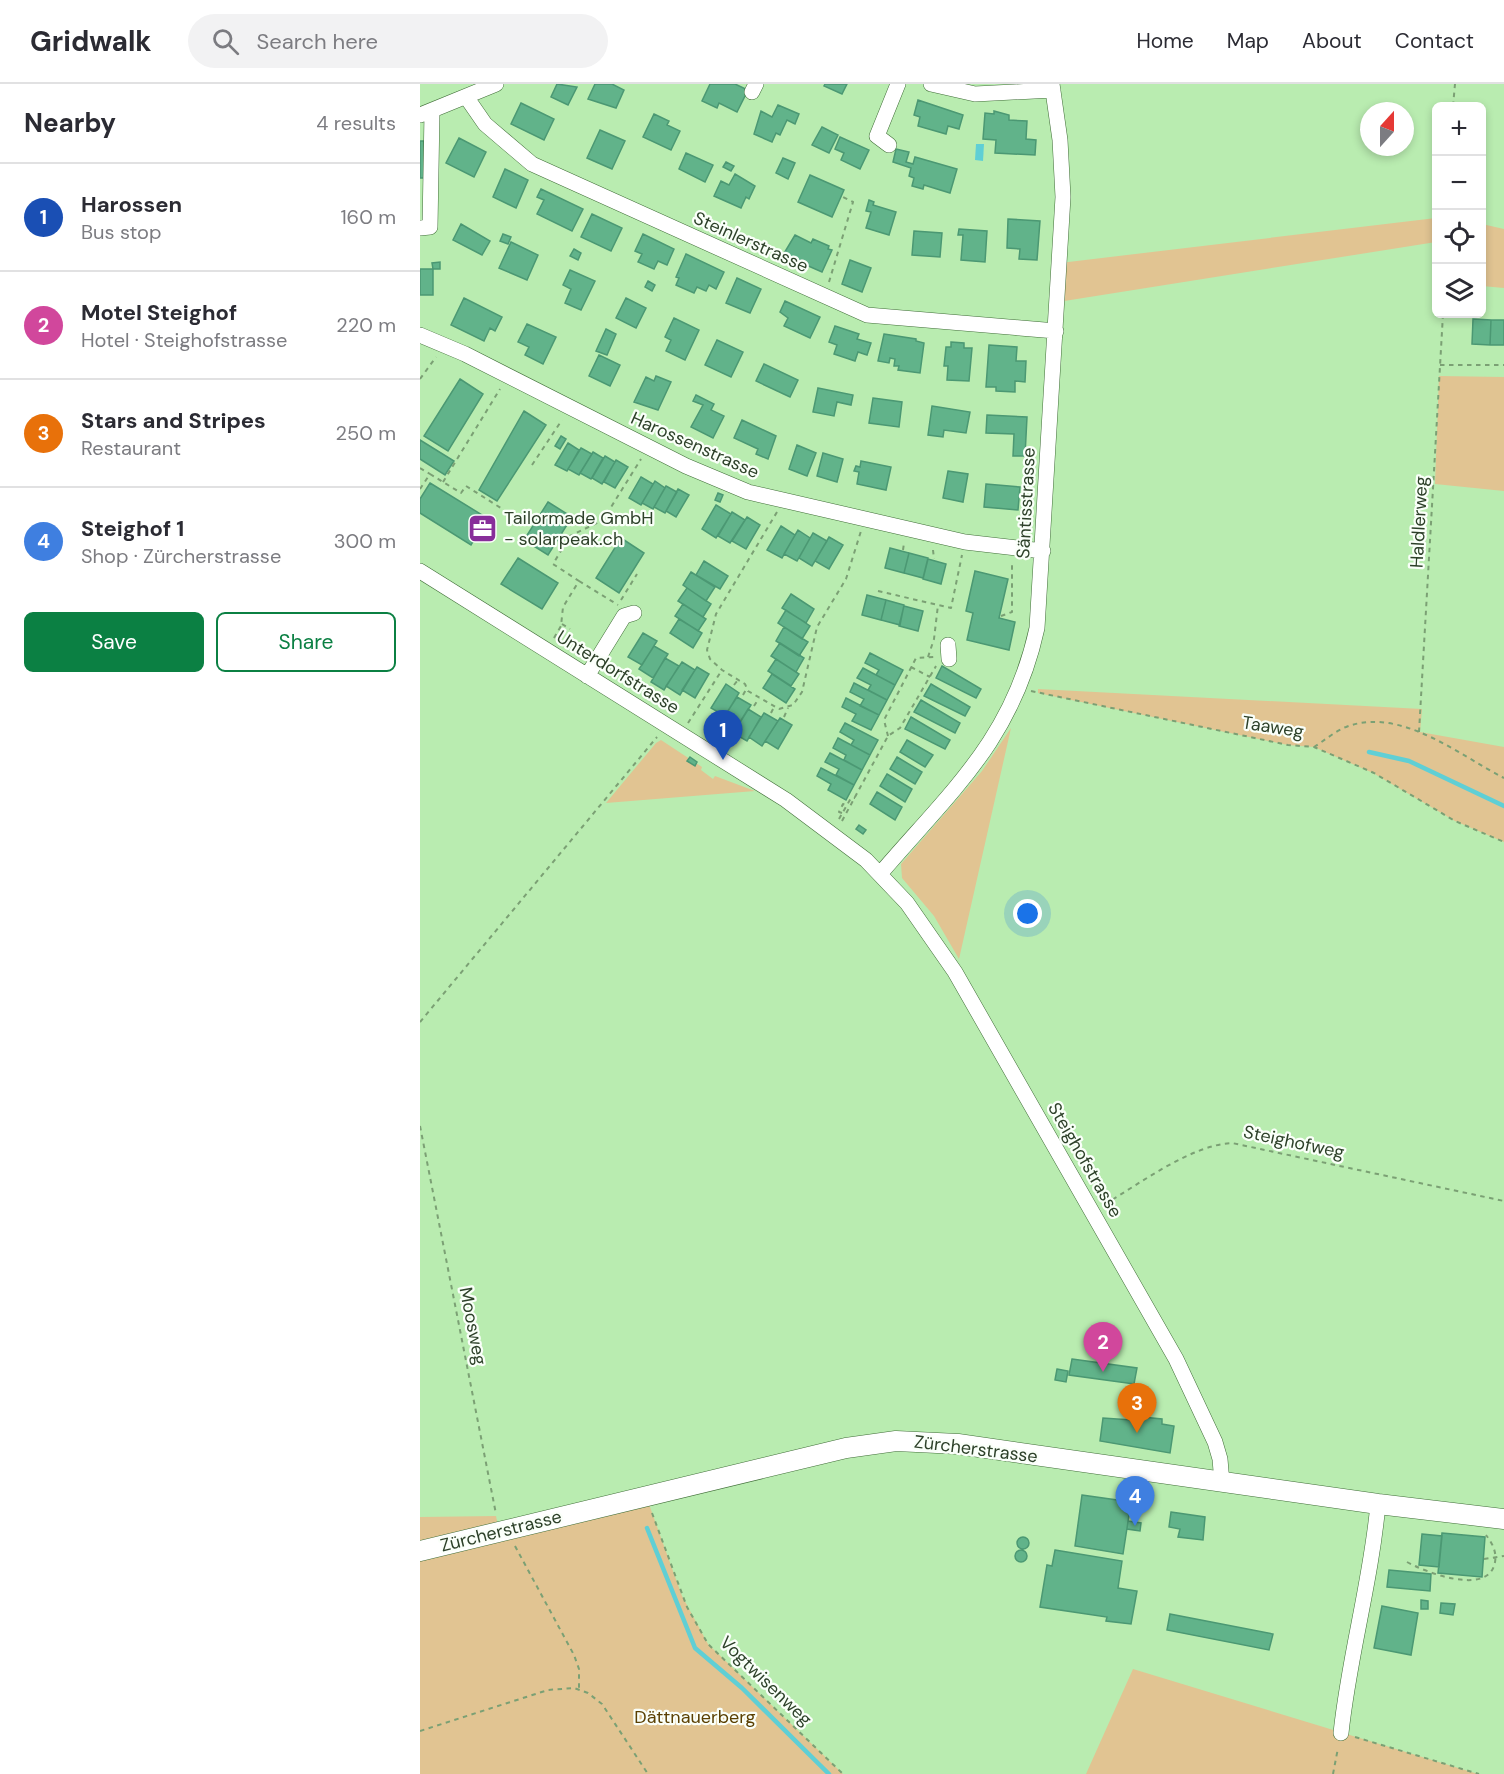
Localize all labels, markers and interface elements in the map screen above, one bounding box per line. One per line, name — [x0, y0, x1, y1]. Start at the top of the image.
search box — [188, 14, 608, 68]
text: Gridwalk — [30, 23, 152, 60]
icon: search — [209, 25, 242, 58]
text: Search here — [257, 27, 378, 56]
text: Home — [1136, 27, 1194, 55]
text: Map — [1227, 27, 1269, 55]
text: About — [1302, 27, 1362, 55]
text: Contact — [1395, 27, 1474, 55]
north arrow — [1360, 102, 1414, 156]
map controls — [1432, 102, 1486, 318]
button: + — [1432, 102, 1486, 156]
text: Nearby — [24, 106, 116, 140]
text: 4 results — [316, 110, 396, 136]
button: − — [1432, 156, 1486, 210]
text: Harossen — [81, 190, 182, 219]
text: 1 — [40, 204, 47, 230]
text: 160 m — [340, 204, 396, 230]
street label: Steinlerstrasse — [690, 206, 812, 278]
button: locate — [1432, 210, 1486, 264]
text: Bus stop — [81, 219, 161, 245]
button: layers — [1432, 264, 1486, 318]
text: Motel Steighof — [81, 298, 237, 327]
text: 2 — [38, 312, 49, 338]
text: 220 m — [336, 312, 396, 338]
text: Hotel · Steighofstrasse — [81, 327, 287, 353]
text: Stars and Stripes — [81, 406, 266, 435]
street label: Harossenstrasse — [627, 406, 763, 484]
text: 3 — [37, 420, 50, 446]
text: 250 m — [335, 420, 396, 446]
text: Restaurant — [81, 435, 181, 461]
street label: Säntisstrasse — [1011, 447, 1041, 559]
street label: Haldlerweg — [1405, 476, 1433, 568]
place label: Tailormade GmbH - solarpeak.ch — [504, 506, 654, 551]
office icon: Tailormade GmbH - solarpeak.ch — [467, 512, 499, 544]
text: Steighof 1 — [81, 514, 184, 543]
text: 4 — [37, 528, 50, 554]
text: 300 m — [334, 528, 396, 554]
text: Shop · Zürcherstrasse — [81, 543, 281, 569]
button: Save — [24, 612, 204, 672]
button: Share — [216, 612, 396, 672]
street label: Unterdorfstrasse — [552, 625, 684, 719]
pin: 1 — [704, 710, 742, 760]
street label: Taaweg — [1241, 710, 1305, 744]
your location — [1013, 899, 1042, 928]
street label: Steighofstrasse — [1042, 1098, 1128, 1222]
street label: Steighofweg — [1241, 1120, 1347, 1164]
street label: Moosweg — [454, 1285, 492, 1367]
pin: 2 — [1084, 1322, 1122, 1372]
pin: 3 — [1118, 1384, 1156, 1433]
street label: Zürcherstrasse — [913, 1430, 1039, 1468]
pin: 4 — [1116, 1476, 1154, 1526]
street label: Zürcherstrasse — [438, 1504, 564, 1558]
street label: Vogtwisenweg — [715, 1631, 817, 1731]
park label: Dättnauerberg — [634, 1705, 756, 1729]

